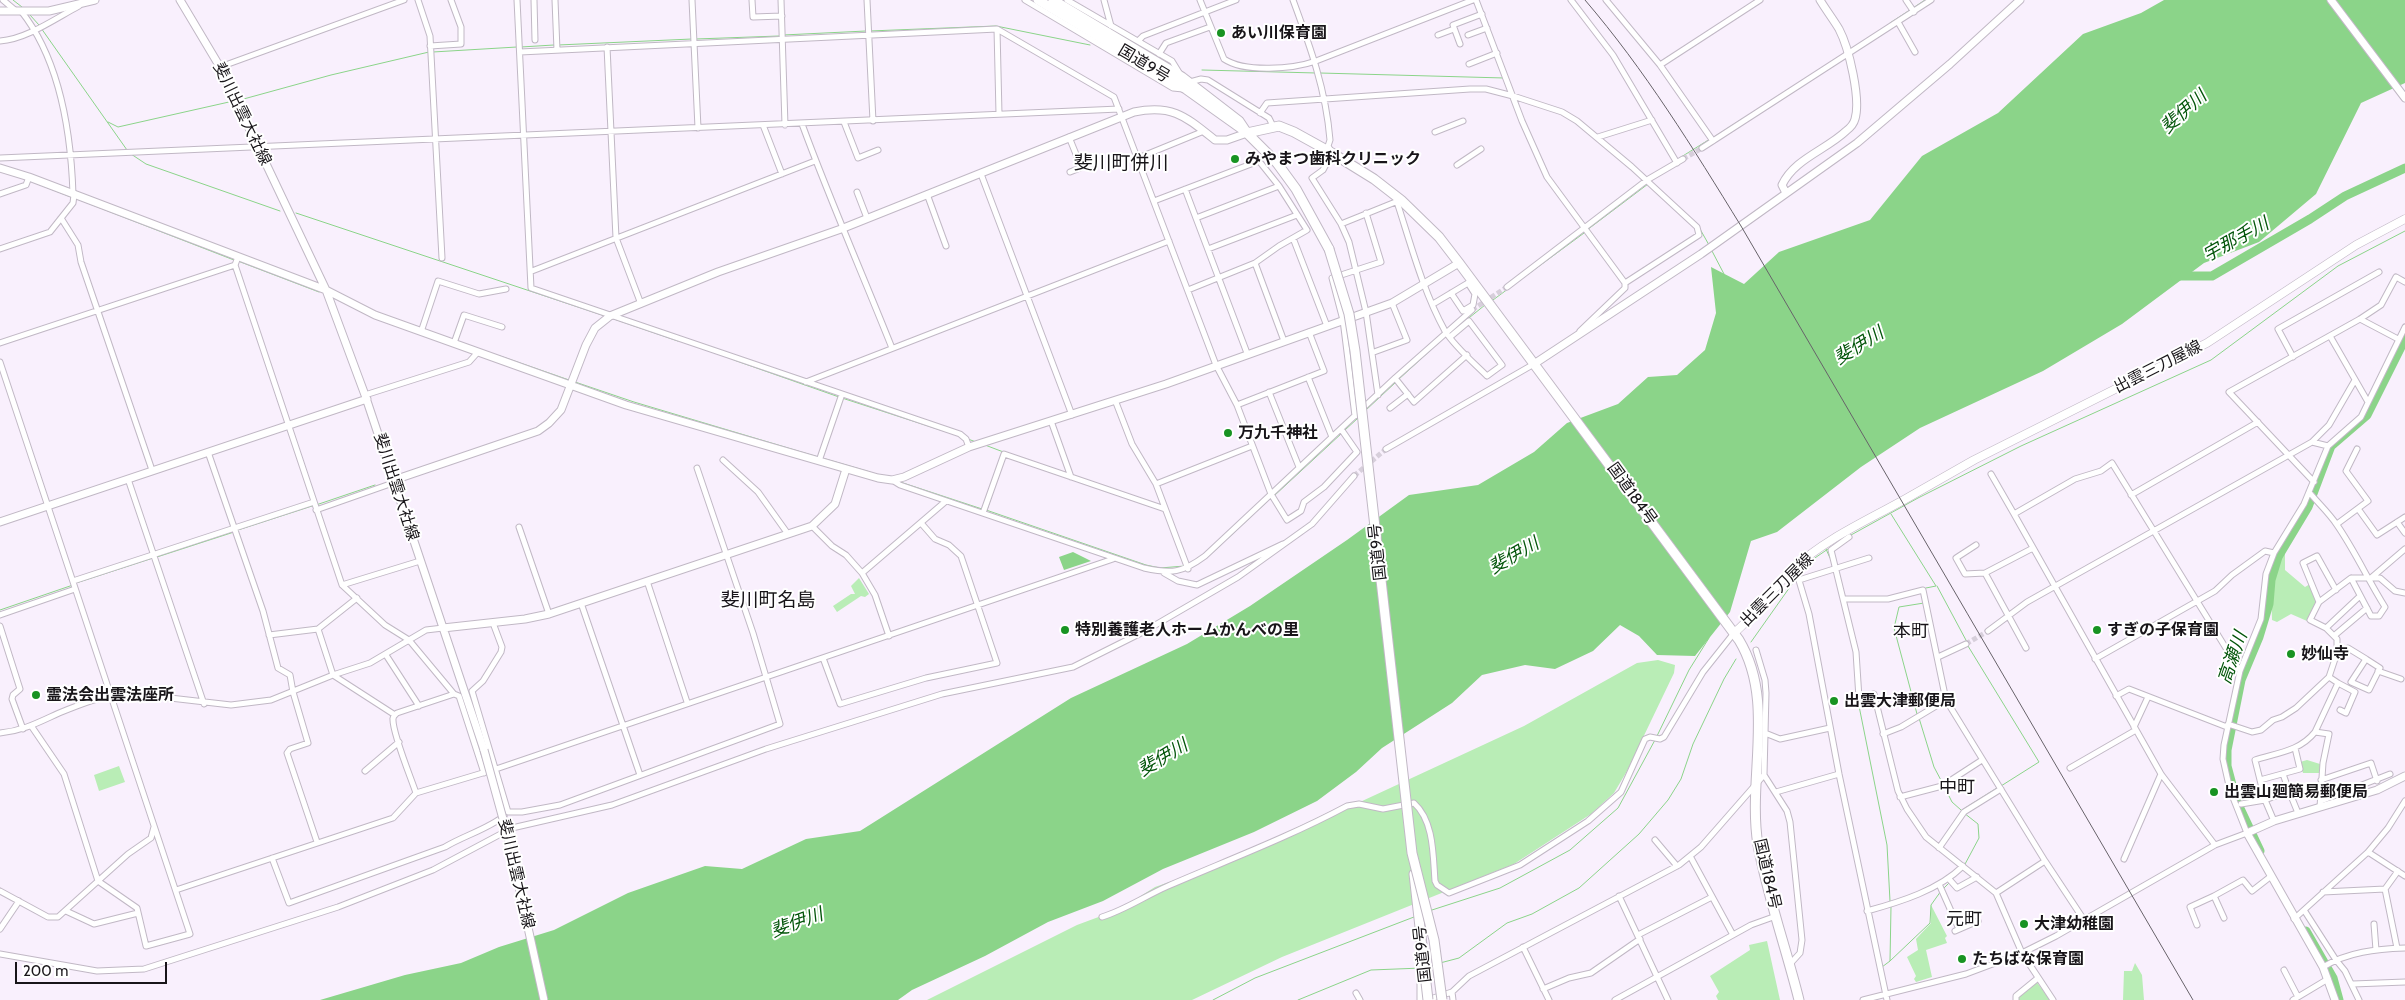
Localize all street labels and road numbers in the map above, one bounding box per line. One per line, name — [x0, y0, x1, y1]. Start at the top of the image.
street label: 国道9号 — [1115, 41, 1173, 87]
street label: 斐川出雲大社線 — [209, 59, 275, 169]
street label: 出雲三刀屋線 — [2111, 337, 2205, 397]
street label: 斐川出雲大社線 — [370, 431, 422, 543]
street label: 国道184号 — [1603, 459, 1661, 529]
street label: 国道9号 — [1365, 523, 1391, 581]
street label: 出雲三刀屋線 — [1736, 549, 1818, 631]
street label: 斐川出雲大社線 — [494, 817, 538, 931]
street label: 国道184号 — [1750, 837, 1784, 911]
street label: 国道9号 — [1410, 925, 1436, 983]

